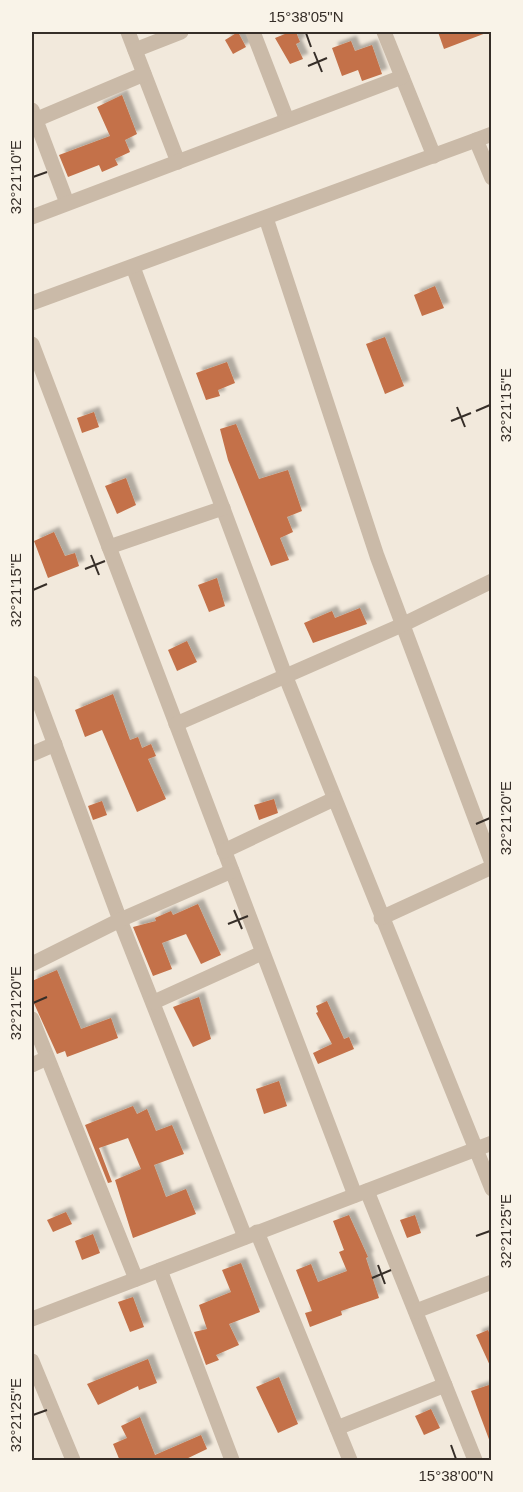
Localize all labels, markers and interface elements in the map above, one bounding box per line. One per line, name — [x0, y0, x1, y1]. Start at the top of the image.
text: 15°38'05"N — [268, 8, 344, 25]
text: 32°21'10"E — [7, 140, 24, 214]
text: 32°21'15"E — [497, 368, 514, 442]
text: 32°21'15"E — [7, 553, 24, 627]
text: 32°21'20"E — [497, 781, 514, 855]
text: 32°21'20"E — [7, 966, 24, 1040]
text: 32°21'25"E — [497, 1194, 514, 1268]
text: 32°21'25"E — [7, 1378, 24, 1452]
text: 15°38'00"N — [418, 1467, 494, 1484]

